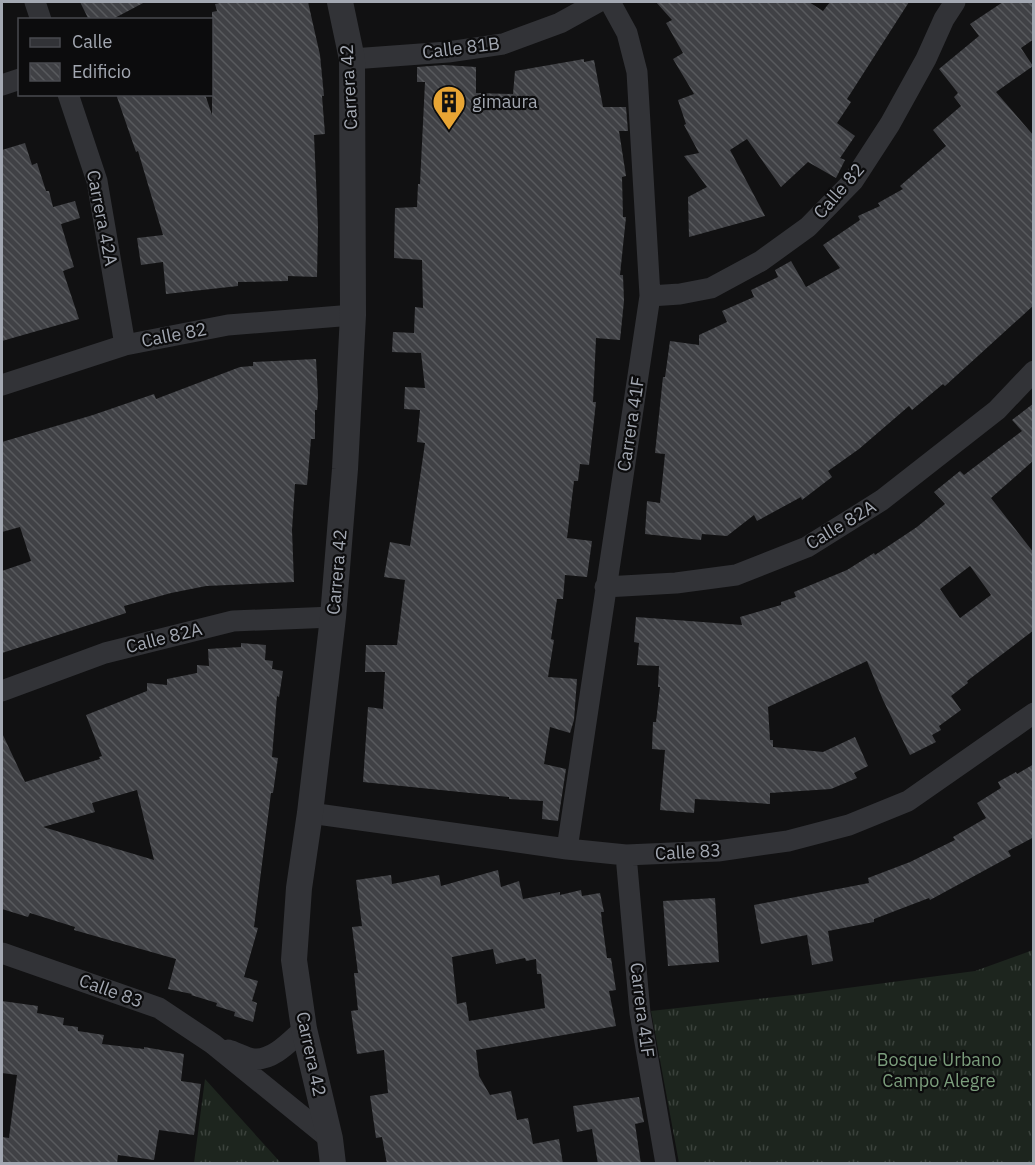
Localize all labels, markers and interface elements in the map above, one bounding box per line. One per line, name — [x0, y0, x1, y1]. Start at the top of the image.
legend — [18, 18, 213, 96]
text: Calle — [72, 30, 112, 53]
street label: Calle 81B — [421, 31, 501, 64]
street label: Carrera 42 — [335, 44, 362, 130]
text: Edificio — [72, 60, 131, 83]
building icon: gimaura — [431, 84, 467, 131]
place label: gimaura — [472, 90, 538, 113]
street label: Calle 82 — [808, 158, 869, 223]
street label: Carrera 42A — [82, 168, 123, 268]
street label: Calle 82 — [139, 317, 209, 352]
street label: Carrera 41F — [612, 375, 649, 473]
street label: Calle 82A — [801, 494, 880, 554]
street label: Carrera 42 — [321, 528, 352, 616]
street label: Calle 82A — [123, 617, 205, 658]
street label: Calle 83 — [654, 838, 722, 865]
street label: Carrera 41F — [625, 961, 660, 1059]
street label: Calle 83 — [76, 968, 146, 1013]
street label: Carrera 42 — [291, 1010, 332, 1098]
park label: Bosque Urbano Campo Alegre — [877, 1048, 1001, 1092]

